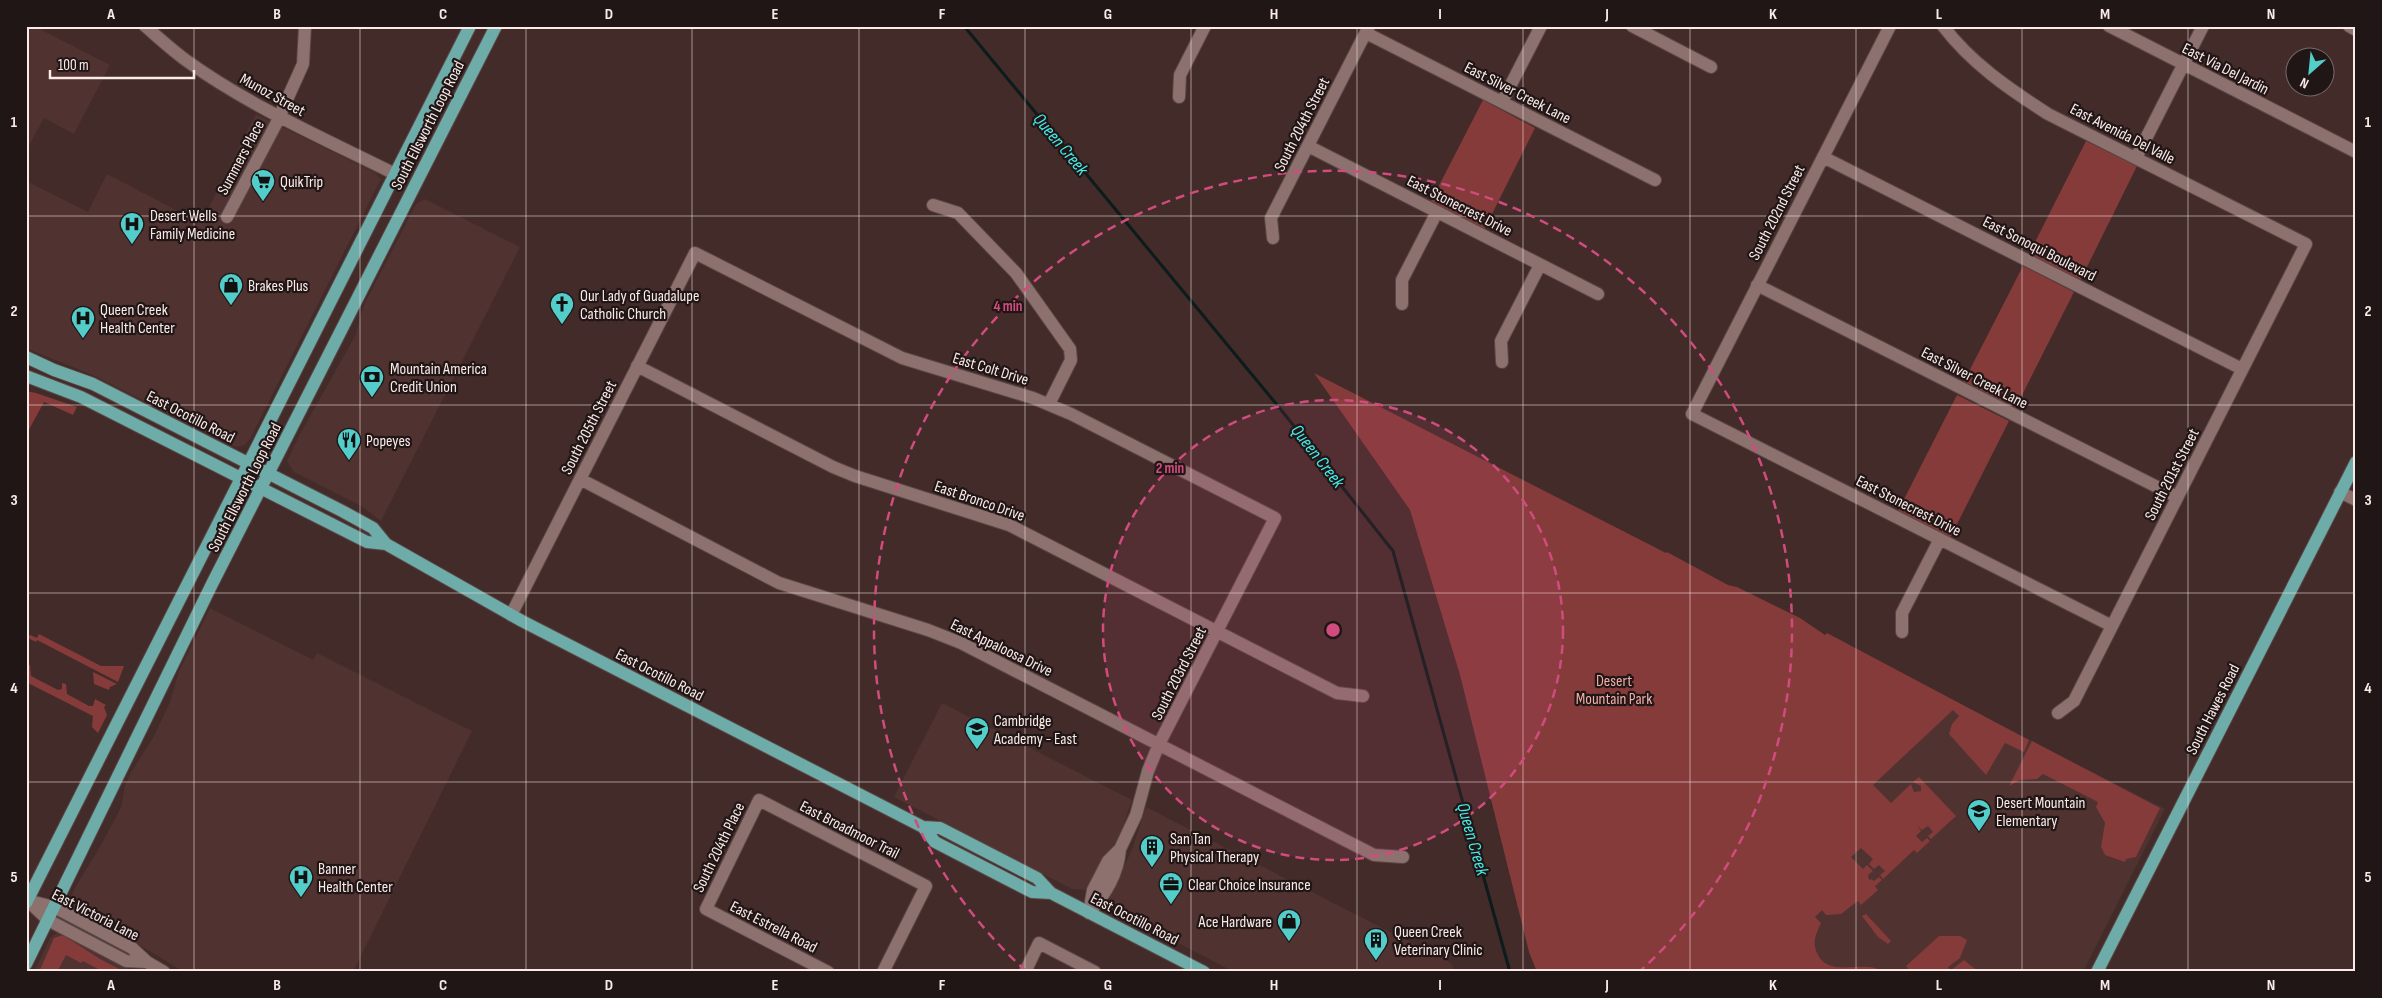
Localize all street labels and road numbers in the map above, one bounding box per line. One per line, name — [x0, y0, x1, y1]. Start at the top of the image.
street label: East Via Del Jardin — [2179, 39, 2272, 99]
street label: South Ellsworth Loop Road — [388, 58, 469, 193]
street label: East Silver Creek Lane — [1461, 58, 1574, 128]
street label: Munoz Street — [236, 70, 308, 121]
street label: South 204th Street — [1271, 74, 1334, 175]
street label: East Avenida Del Valle — [2067, 100, 2178, 169]
street label: Summers Place — [214, 117, 269, 198]
street label: South 202nd Street — [1745, 162, 1810, 264]
street label: East Stonecrest Drive — [1404, 172, 1515, 241]
street label: East Sonoqui Boulevard — [1980, 213, 2099, 286]
street label: East Silver Creek Lane — [1918, 343, 2031, 413]
street label: East Colt Drive — [950, 349, 1031, 390]
street label: South 205th Street — [558, 378, 621, 478]
street label: East Ocotillo Road — [143, 387, 237, 448]
street label: South Ellsworth Loop Road — [205, 420, 286, 555]
street label: South 201st Street — [2141, 425, 2204, 524]
street label: East Stonecrest Drive — [1853, 472, 1964, 541]
street label: East Bronco Drive — [932, 477, 1027, 526]
street label: East Appaloosa Drive — [947, 616, 1055, 681]
street label: South 203rd Street — [1148, 624, 1211, 724]
street label: East Ocotillo Road — [612, 645, 706, 706]
street label: South Hawes Road — [2182, 661, 2244, 758]
street label: East Broadmoor Trail — [796, 797, 902, 864]
street label: South 204th Place — [689, 800, 749, 896]
street label: East Victoria Lane — [49, 885, 142, 945]
street label: East Ocotillo Road — [1087, 889, 1181, 950]
street label: East Estrella Road — [727, 897, 820, 957]

